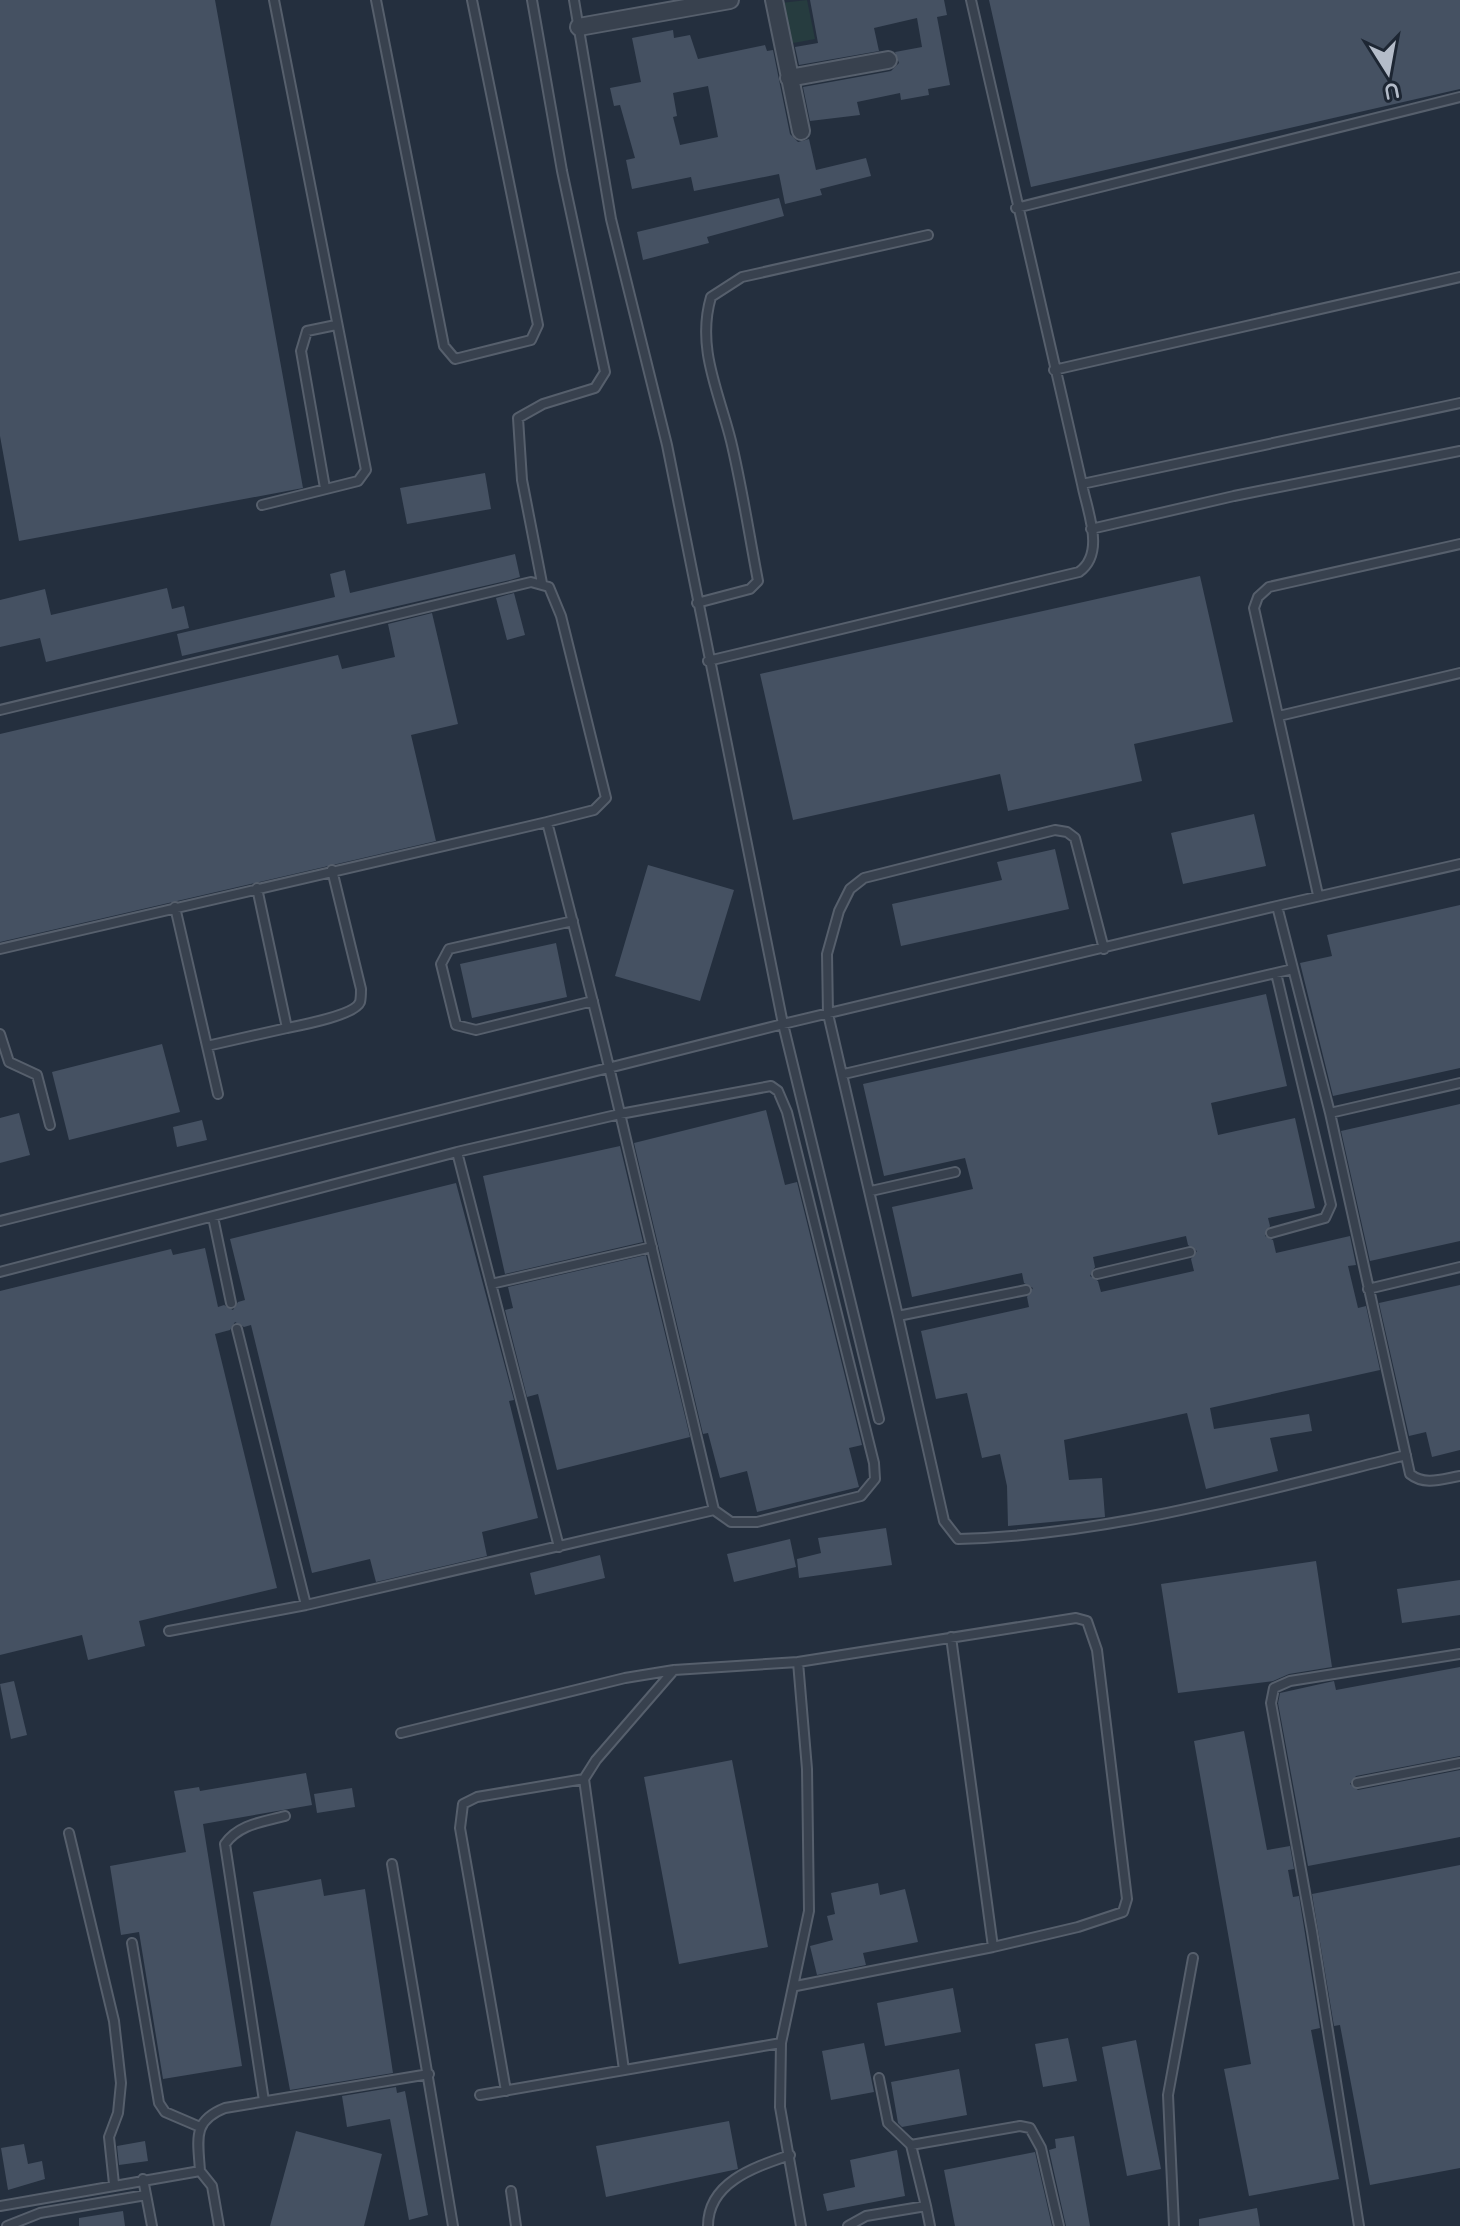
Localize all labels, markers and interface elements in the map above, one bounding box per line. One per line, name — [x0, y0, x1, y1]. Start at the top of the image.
north arrow — [1348, 32, 1428, 112]
text: U — [1382, 76, 1402, 107]

